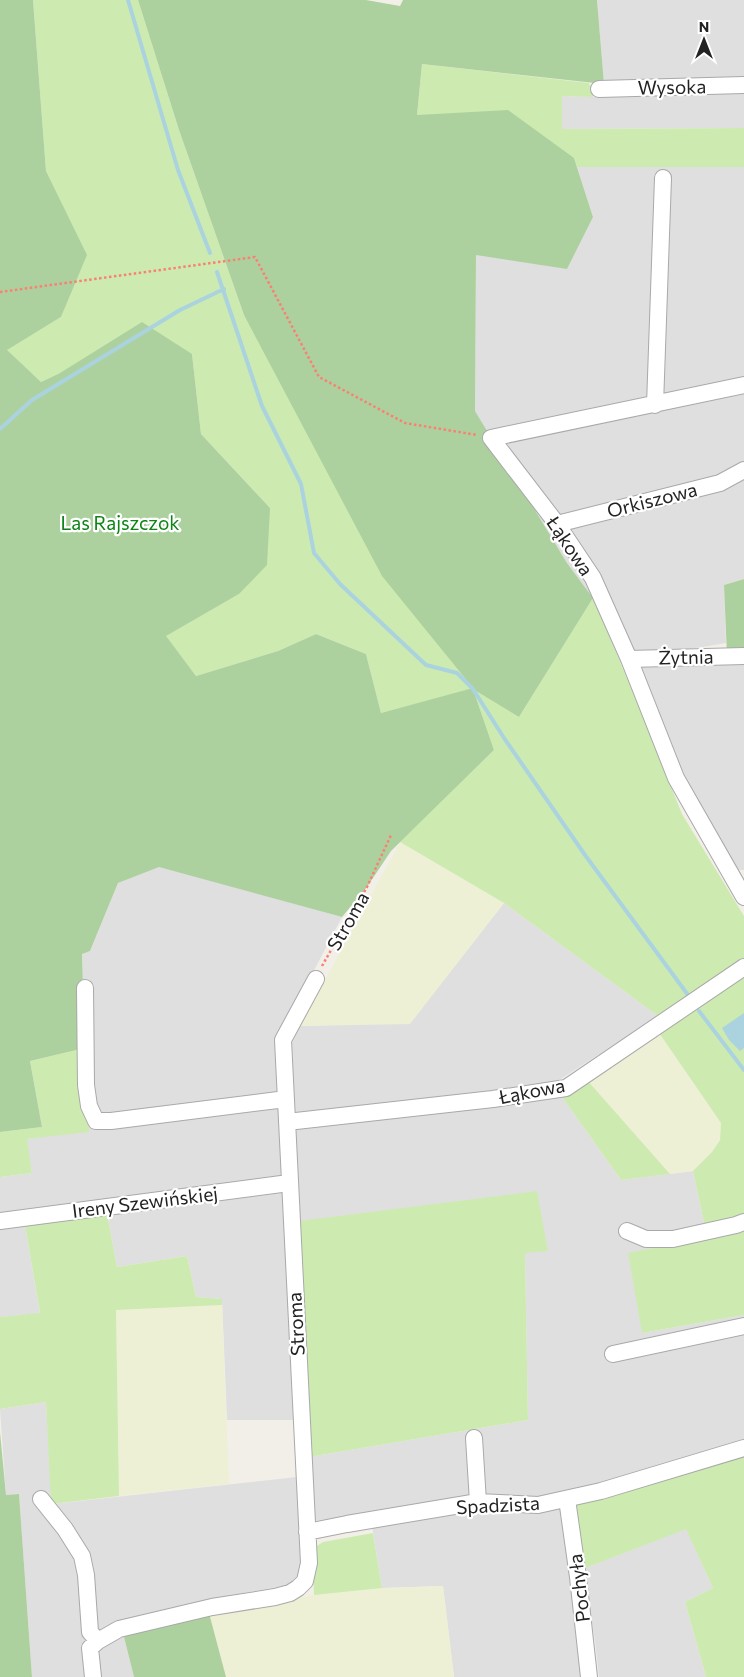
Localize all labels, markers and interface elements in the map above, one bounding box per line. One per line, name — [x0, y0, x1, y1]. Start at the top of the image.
north arrow — [679, 15, 729, 65]
text: N — [699, 18, 709, 35]
street label: Wysoka — [637, 74, 707, 99]
street label: Orkiszowa — [604, 477, 699, 522]
park label: Las Rajszczok — [60, 511, 180, 534]
street label: Łąkowa — [542, 511, 599, 580]
street label: Żytnia — [658, 645, 714, 668]
street label: Stroma — [322, 887, 373, 954]
street label: Łąkowa — [496, 1073, 567, 1108]
street label: Ireny Szewińskiej — [71, 1181, 219, 1222]
street label: Stroma — [282, 1292, 309, 1357]
street label: Spadzista — [455, 1491, 540, 1518]
street label: Pochyła — [563, 1553, 594, 1623]

